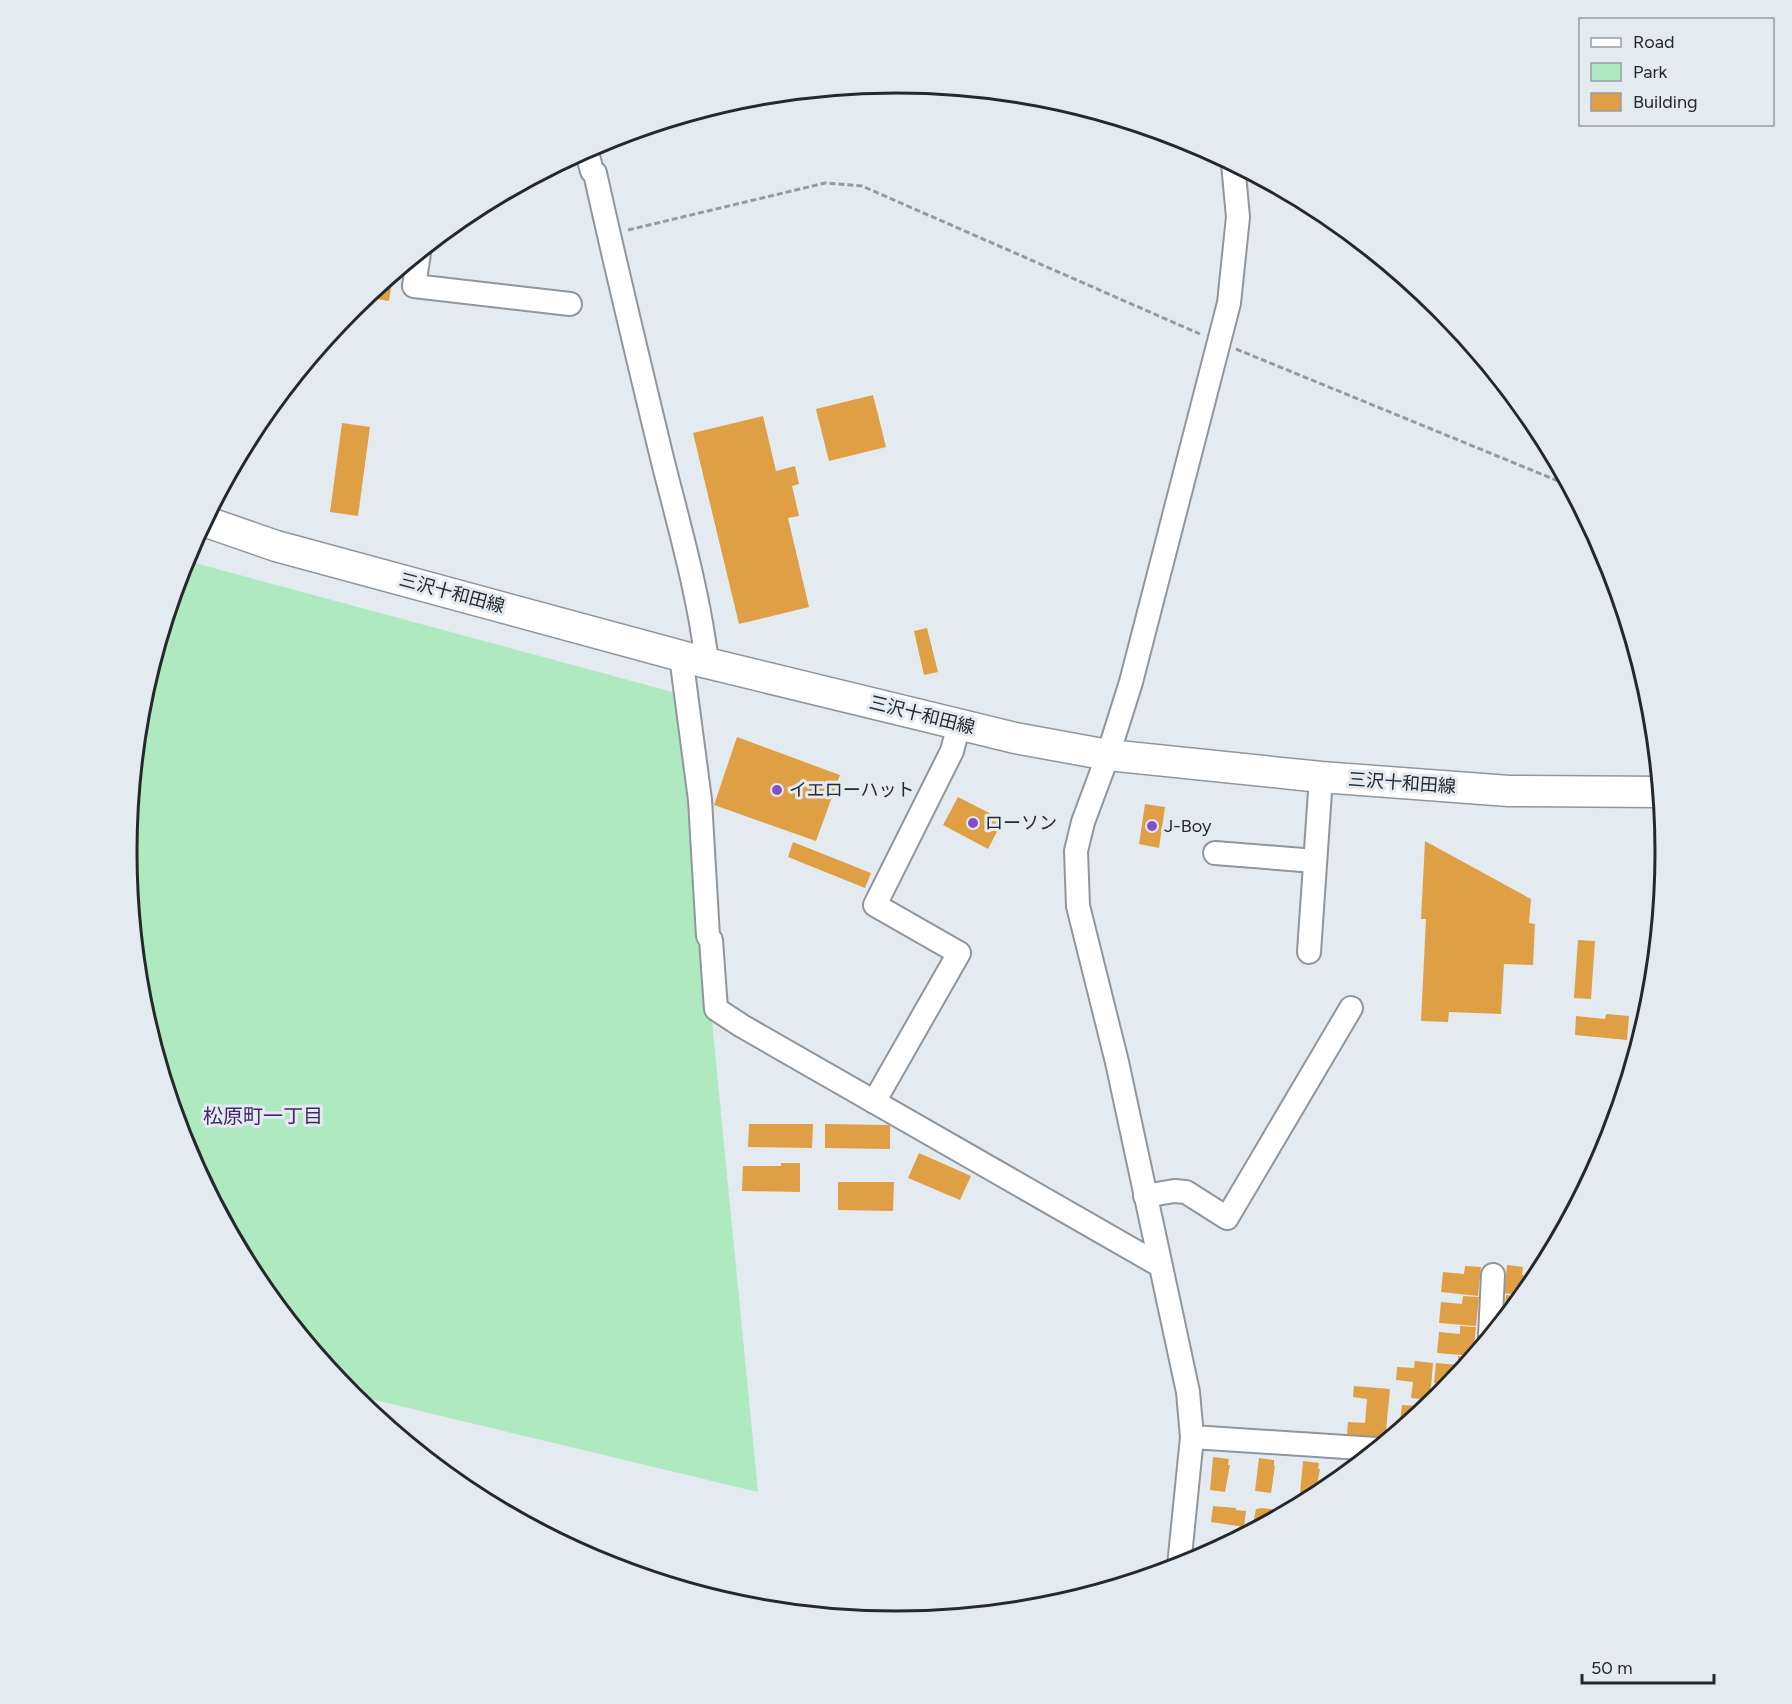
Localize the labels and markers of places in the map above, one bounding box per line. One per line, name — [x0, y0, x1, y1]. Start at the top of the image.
place label: イエローハット — [789, 779, 914, 801]
marker: イエローハット — [770, 783, 784, 797]
place label: ローソン — [985, 812, 1057, 834]
place label: J-Boy — [1164, 815, 1212, 837]
marker: ローソン — [966, 816, 980, 830]
marker: J-Boy — [1145, 819, 1159, 833]

